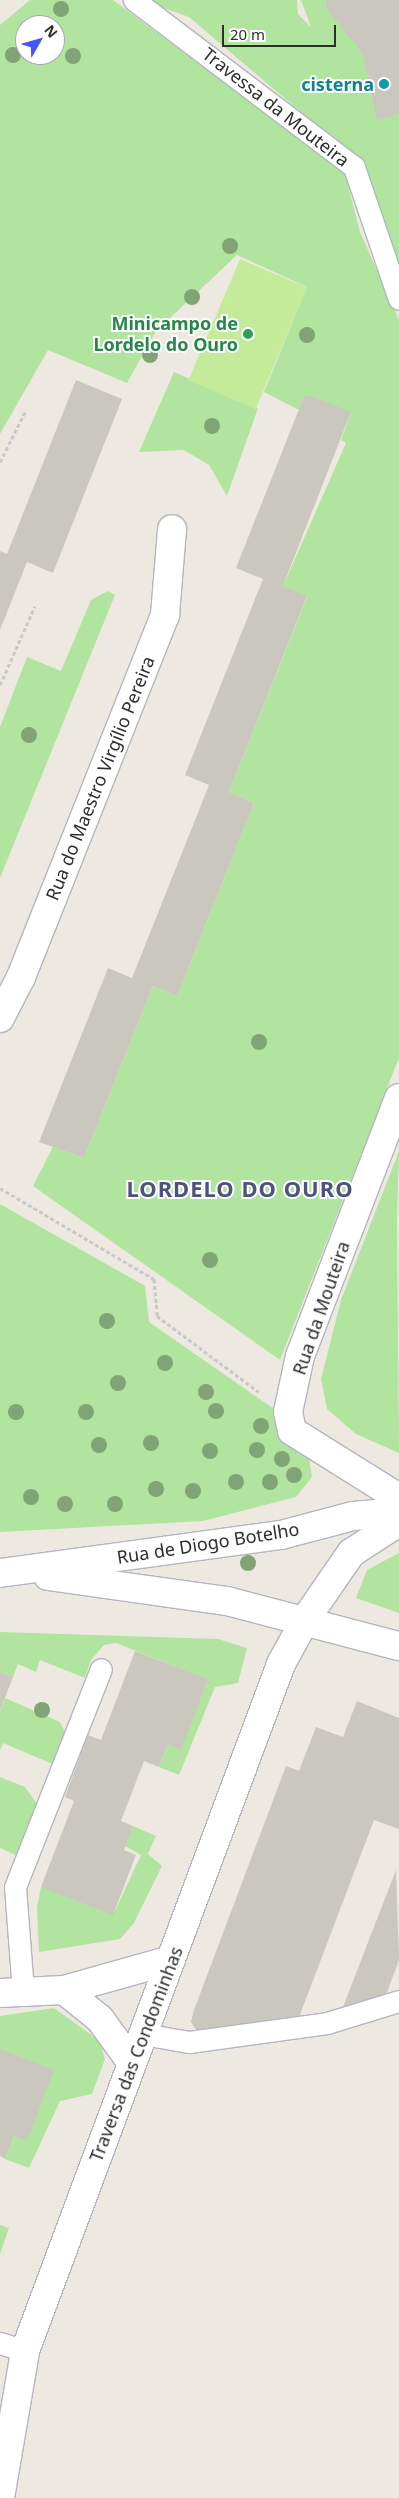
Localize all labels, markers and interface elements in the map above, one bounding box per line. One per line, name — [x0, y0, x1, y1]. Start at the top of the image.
north arrow — [15, 15, 65, 65]
scale bar — [224, 15, 338, 47]
text: N — [40, 21, 62, 41]
text: 20 m — [230, 24, 265, 44]
street label: Travessa da Mouteira — [198, 43, 354, 171]
place label: cisterna — [301, 73, 374, 95]
marker: cisterna — [378, 78, 390, 90]
place label: Minicampo de Lordelo do Ouro — [93, 313, 238, 356]
marker: Minicampo de Lordelo do Ouro — [242, 328, 254, 340]
street label: Rua do Maestro Virgílio Pereira — [41, 653, 159, 903]
district label: LORDELO DO OURO — [125, 1176, 355, 1202]
street label: Rua da Mouteira — [288, 1238, 354, 1378]
street label: Rua de Diogo Botelho — [115, 1518, 301, 1568]
street label: Traversa das Condominhas — [85, 1943, 187, 2165]

